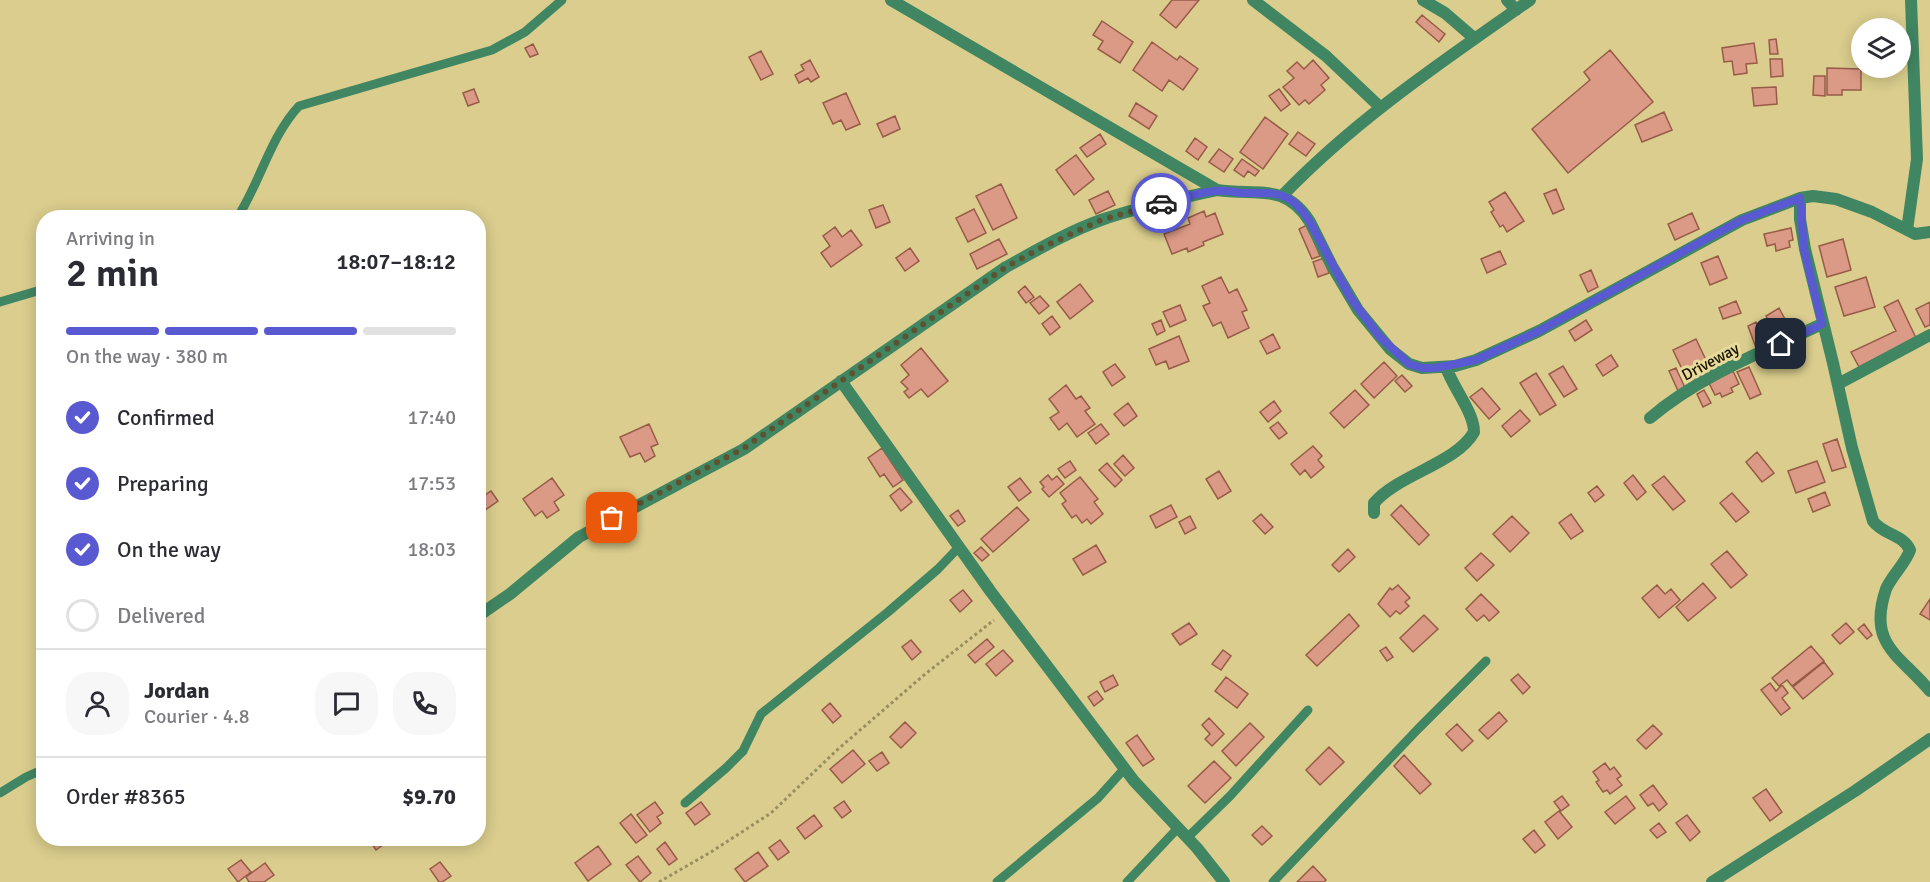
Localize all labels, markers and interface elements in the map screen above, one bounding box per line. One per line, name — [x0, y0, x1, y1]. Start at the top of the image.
map controls — [1851, 18, 1911, 78]
button: layers — [1851, 18, 1911, 78]
courier — [1131, 173, 1191, 233]
icon: car — [1145, 187, 1178, 220]
text: Arriving in — [66, 226, 155, 251]
text: 18:07–18:12 — [337, 248, 456, 275]
text: 2 min — [66, 249, 159, 297]
pin — [1755, 318, 1806, 369]
icon: home — [1764, 327, 1797, 360]
street label: Driveway — [1678, 338, 1743, 385]
text: On the way · 380 m — [66, 344, 228, 369]
icon: check — [66, 401, 99, 434]
text: Confirmed — [117, 404, 215, 431]
text: 17:40 — [407, 405, 456, 430]
icon: check — [66, 467, 99, 500]
text: Preparing — [117, 470, 209, 497]
text: 17:53 — [407, 471, 456, 496]
pin — [586, 492, 637, 543]
icon: bag — [595, 501, 628, 534]
icon: check — [66, 533, 99, 566]
text: On the way — [117, 536, 221, 563]
text: 18:03 — [407, 537, 456, 562]
text: Delivered — [117, 602, 205, 629]
button: person — [66, 672, 129, 735]
button: chat — [315, 672, 378, 735]
button: phone — [393, 672, 456, 735]
text: Jordan — [144, 677, 210, 704]
text: Courier · 4.8 — [144, 704, 250, 729]
text: Order #8365 — [66, 783, 186, 810]
text: $9.70 — [402, 783, 456, 810]

